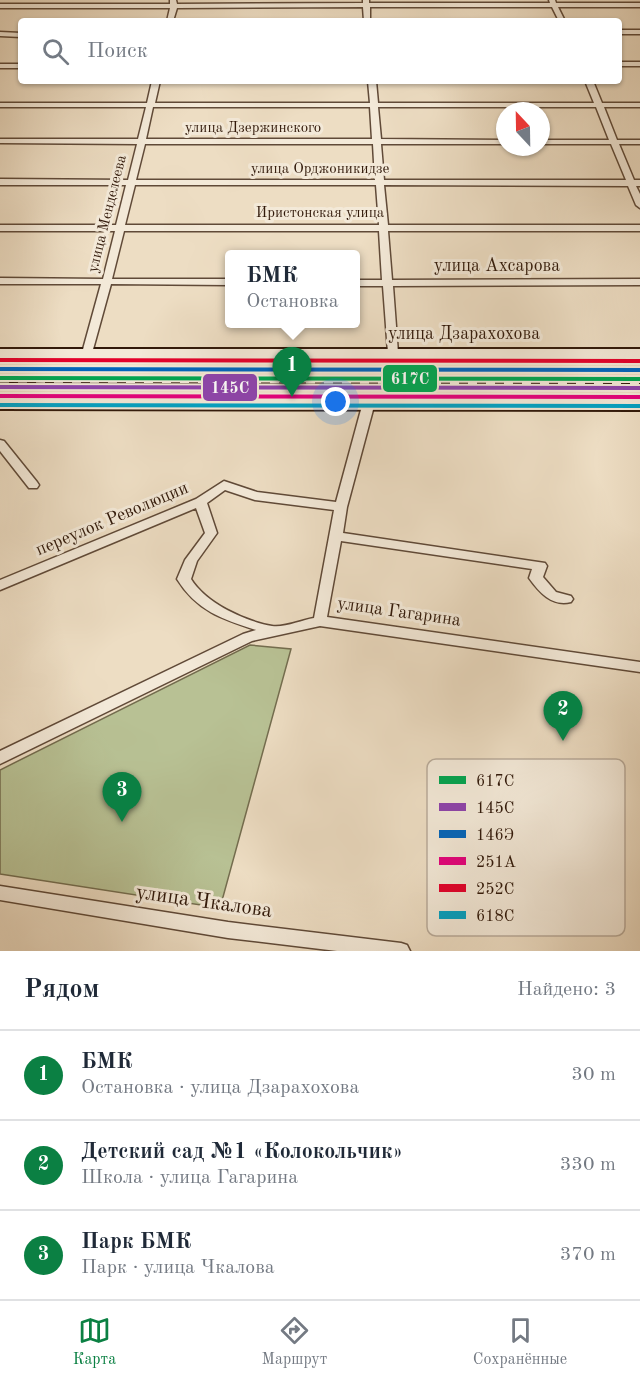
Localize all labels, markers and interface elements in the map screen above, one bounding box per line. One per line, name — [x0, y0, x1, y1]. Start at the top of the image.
search box — [18, 18, 622, 84]
icon: search — [39, 35, 72, 68]
text: Поиск — [87, 40, 148, 62]
north arrow — [496, 102, 550, 156]
street label: улица Дзержинского — [185, 121, 321, 136]
street label: улица Менделеева — [86, 153, 130, 274]
street label: улица Орджоникидзе — [251, 162, 389, 177]
street label: Иристонская улица — [256, 206, 385, 221]
popup — [225, 250, 360, 328]
street label: улица Ахсарова — [434, 257, 560, 275]
text: БМК — [246, 265, 298, 287]
text: Остановка — [246, 292, 339, 312]
street label: улица Дзарахохова — [388, 325, 540, 343]
pin: 1 — [272, 348, 312, 397]
line badge: 617C — [382, 364, 438, 393]
text: 617C — [391, 372, 429, 388]
line badge: 145С — [202, 373, 258, 402]
text: 145С — [211, 381, 249, 397]
your location — [321, 387, 350, 416]
street label: переулок Революции — [33, 479, 191, 559]
street label: улица Гагарина — [336, 594, 462, 630]
pin: 2 — [544, 692, 582, 741]
legend — [427, 759, 625, 936]
pin: 3 — [102, 772, 142, 822]
text: 617C — [476, 774, 515, 790]
text: 145С — [476, 801, 515, 817]
text: 146Э — [476, 828, 514, 844]
text: 251А — [476, 855, 516, 871]
street label: улица Чкалова — [135, 882, 273, 922]
text: 252С — [476, 882, 515, 898]
text: 618С — [476, 909, 515, 925]
text: Рядом — [24, 977, 99, 1003]
text: Найдено: 3 — [517, 980, 616, 1000]
text: БМК — [81, 1051, 132, 1073]
text: 1 — [38, 1065, 49, 1085]
text: 30 m — [571, 1065, 616, 1085]
text: Остановка · улица Дзарахохова — [81, 1078, 359, 1098]
text: Детский сад №1 «Колокольчик» — [81, 1141, 403, 1163]
text: 2 — [38, 1155, 49, 1175]
text: 330 m — [560, 1155, 616, 1175]
text: Школа · улица Гагарина — [81, 1168, 298, 1188]
text: Парк БМК — [81, 1231, 191, 1253]
text: 3 — [38, 1245, 49, 1265]
text: 370 m — [560, 1245, 616, 1265]
text: Парк · улица Чкалова — [81, 1258, 275, 1278]
tab: Карта — [73, 1314, 116, 1370]
tab: Маршрут — [262, 1314, 327, 1370]
tab: Сохранённые — [473, 1314, 567, 1370]

